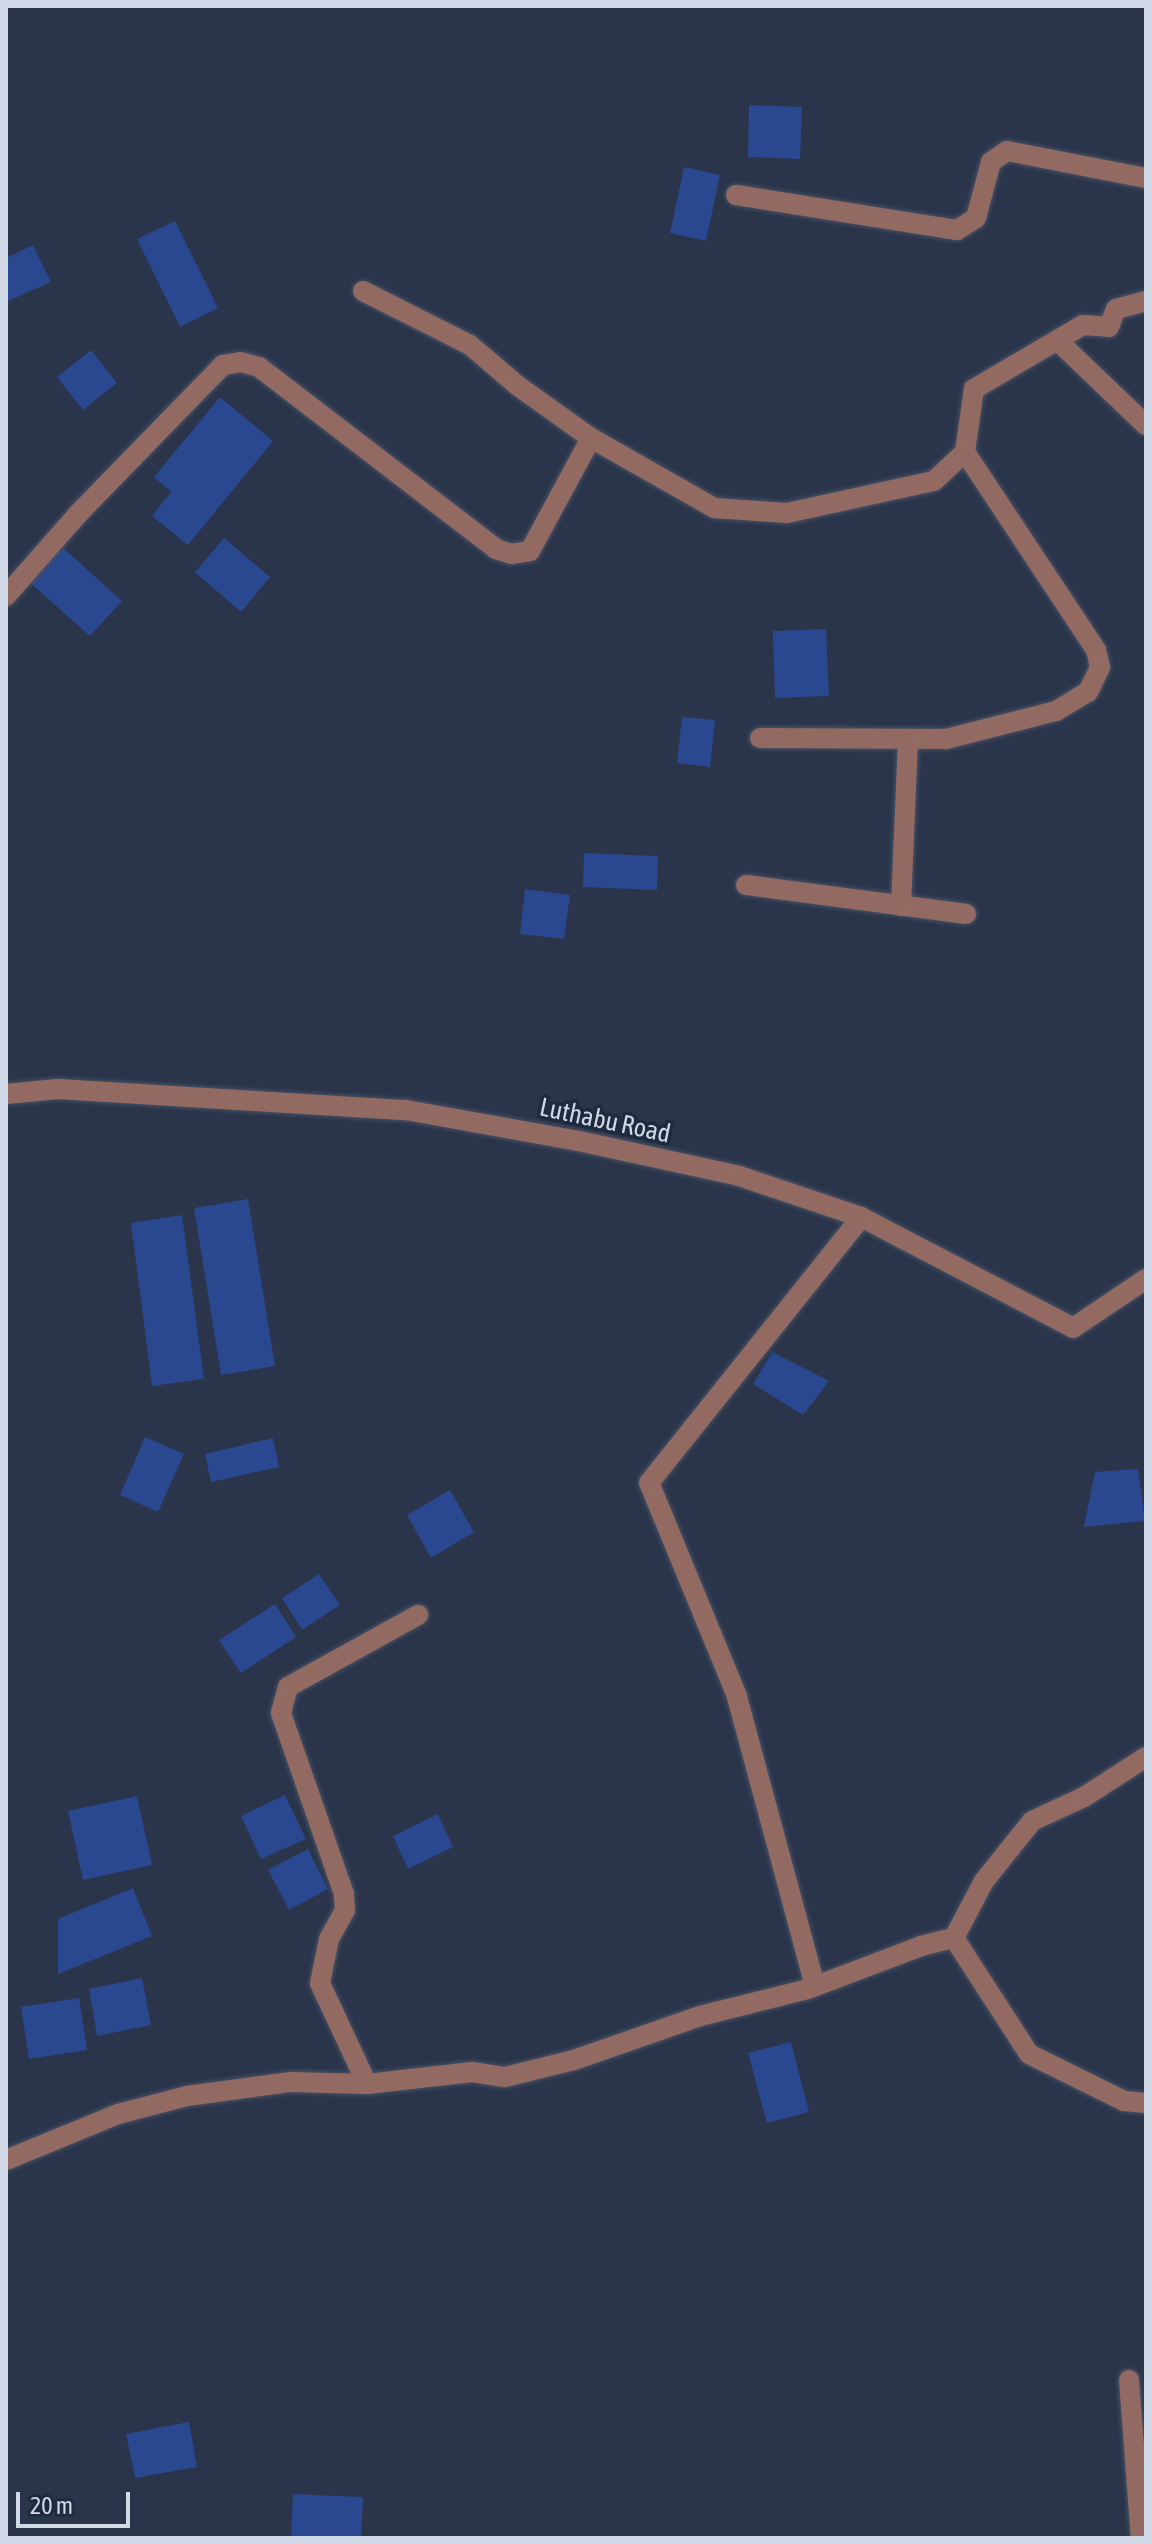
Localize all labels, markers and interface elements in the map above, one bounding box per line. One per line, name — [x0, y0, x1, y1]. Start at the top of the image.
street label: Luthabu Road — [537, 1092, 673, 1150]
scale bar — [20, 2476, 134, 2526]
text: 20 m — [30, 2492, 73, 2519]

